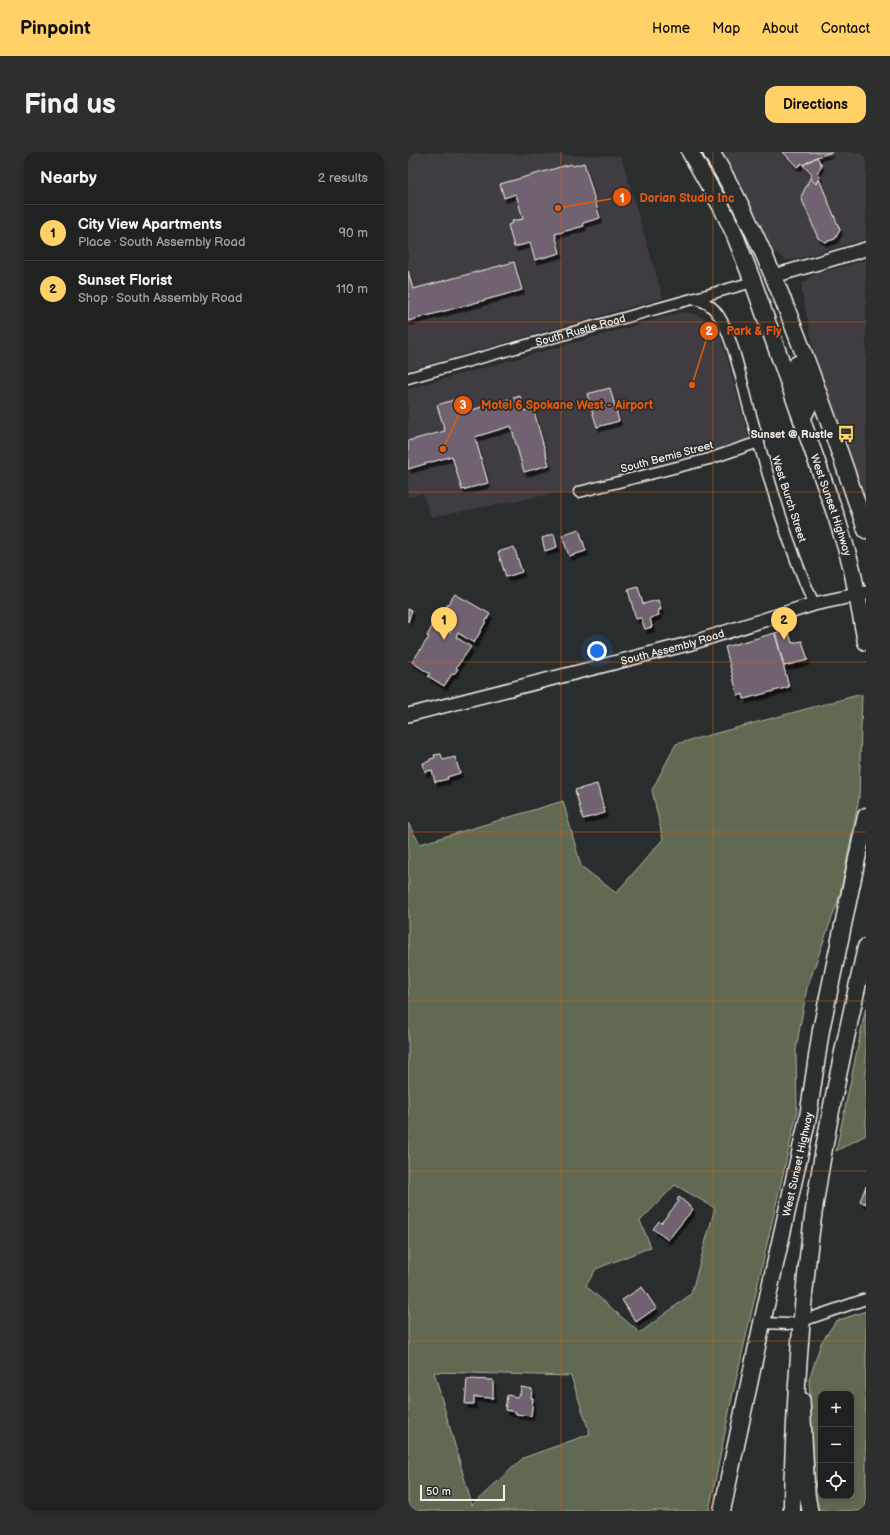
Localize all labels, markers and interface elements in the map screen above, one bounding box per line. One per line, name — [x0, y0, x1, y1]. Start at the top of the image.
text: Pinpoint — [20, 17, 91, 40]
text: Home — [652, 20, 690, 37]
text: Map — [712, 20, 740, 37]
text: About — [762, 20, 799, 37]
text: Contact — [821, 20, 870, 37]
button: Directions — [765, 86, 866, 123]
text: Find us — [24, 88, 116, 121]
text: Nearby — [40, 168, 97, 188]
text: 2 results — [318, 170, 368, 186]
callout: Dorian Studio Inc — [612, 185, 743, 209]
text: 1 — [619, 191, 625, 206]
text: Dorian Studio Inc — [639, 191, 735, 206]
text: City View Apartments — [78, 215, 222, 234]
text: 1 — [50, 225, 56, 241]
text: 90 m — [339, 225, 368, 241]
text: Place · South Assembly Road — [78, 234, 245, 250]
text: Sunset Florist — [78, 271, 172, 290]
text: 2 — [49, 281, 57, 297]
text: 110 m — [336, 281, 368, 297]
text: Shop · South Assembly Road — [78, 290, 242, 306]
street label: South Rustle Road — [534, 311, 627, 349]
callout: Park & Fly — [699, 319, 790, 343]
text: 2 — [705, 324, 713, 339]
text: Park & Fly — [726, 324, 782, 339]
callout: Motel 6 Spokane West - Airport — [453, 393, 661, 417]
text: 3 — [459, 398, 467, 413]
text: Motel 6 Spokane West - Airport — [481, 398, 653, 413]
bus stop icon: Sunset @ Rustle — [836, 424, 856, 444]
place label: Sunset @ Rustle — [751, 428, 833, 441]
street label: South Bemis Street — [619, 438, 715, 476]
street label: West Sunset Highway — [808, 452, 854, 557]
street label: West Burch Street — [769, 454, 809, 544]
pin: 1 — [431, 607, 457, 640]
pin: 2 — [771, 607, 797, 640]
street label: South Assembly Road — [619, 626, 726, 667]
your location — [587, 641, 607, 661]
street label: West Sunset Highway — [780, 1111, 815, 1217]
map controls — [818, 1391, 854, 1499]
button: + — [818, 1391, 854, 1427]
button: − — [818, 1427, 854, 1463]
button: locate — [818, 1463, 854, 1499]
scale bar — [420, 1483, 505, 1502]
text: 50 m — [426, 1485, 451, 1498]

